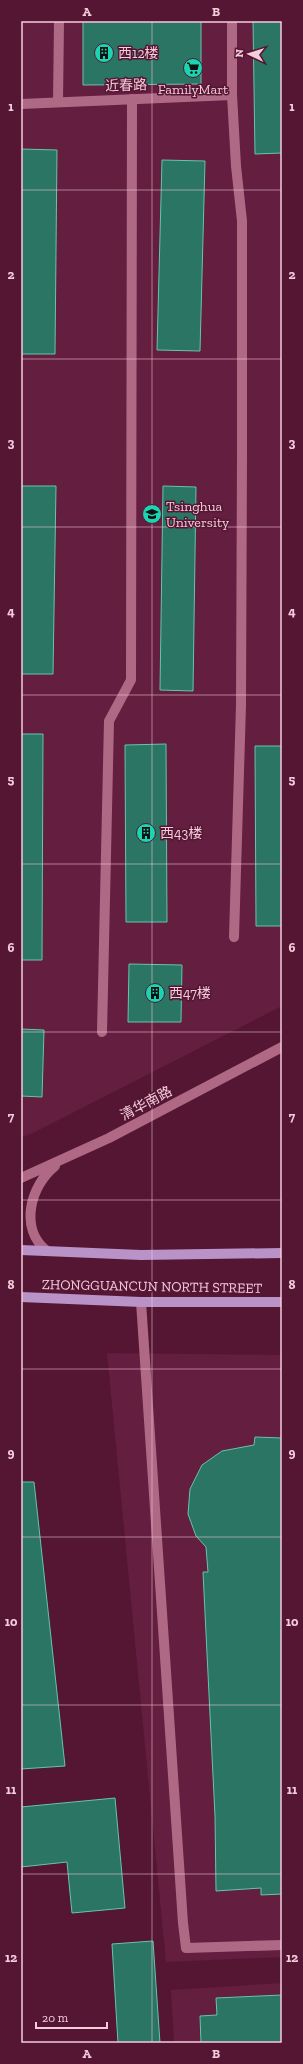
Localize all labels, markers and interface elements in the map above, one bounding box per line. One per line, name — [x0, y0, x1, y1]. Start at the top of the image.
text: A — [83, 4, 92, 19]
text: B — [212, 4, 220, 19]
north arrow — [229, 34, 269, 74]
building icon: 西12楼 — [93, 42, 115, 64]
place label: 西12楼 — [118, 45, 159, 62]
text: N — [233, 48, 246, 58]
supermarket icon: FamilyMart — [182, 57, 204, 79]
street label: 近春路 — [105, 76, 147, 95]
place label: FamilyMart — [158, 81, 229, 98]
text: 1 — [8, 99, 14, 114]
text: 1 — [289, 99, 295, 114]
text: 2 — [8, 267, 15, 282]
text: 2 — [289, 267, 296, 282]
text: 3 — [8, 435, 15, 450]
text: 3 — [289, 435, 296, 450]
place label: Tsinghua University — [166, 498, 230, 531]
school or university icon: Tsinghua University — [141, 503, 163, 525]
text: 4 — [7, 604, 15, 619]
text: 4 — [288, 604, 296, 619]
text: 5 — [8, 772, 15, 787]
text: 5 — [289, 772, 296, 787]
building icon: 西43楼 — [135, 822, 157, 844]
place label: 西43楼 — [160, 825, 202, 842]
text: 6 — [8, 940, 15, 955]
text: 6 — [289, 940, 296, 955]
building icon: 西47楼 — [144, 982, 166, 1004]
place label: 西47楼 — [169, 985, 211, 1002]
street label: 清华南路 — [118, 1083, 175, 1124]
text: 7 — [8, 1109, 15, 1124]
text: 7 — [289, 1109, 296, 1124]
street label: ZHONGGUANCUN NORTH STREET — [42, 1276, 263, 1297]
text: 8 — [7, 1277, 15, 1292]
text: 8 — [288, 1277, 296, 1292]
text: 9 — [8, 1445, 15, 1460]
text: 9 — [289, 1445, 296, 1460]
text: 10 — [5, 1614, 18, 1629]
text: 10 — [286, 1614, 299, 1629]
text: 11 — [6, 1782, 17, 1797]
text: 11 — [287, 1782, 298, 1797]
text: 12 — [5, 1950, 17, 1965]
text: 12 — [286, 1950, 298, 1965]
scale bar — [36, 2004, 107, 2030]
text: 20 m — [42, 2011, 69, 2025]
text: A — [83, 2046, 92, 2061]
text: B — [212, 2046, 220, 2061]

